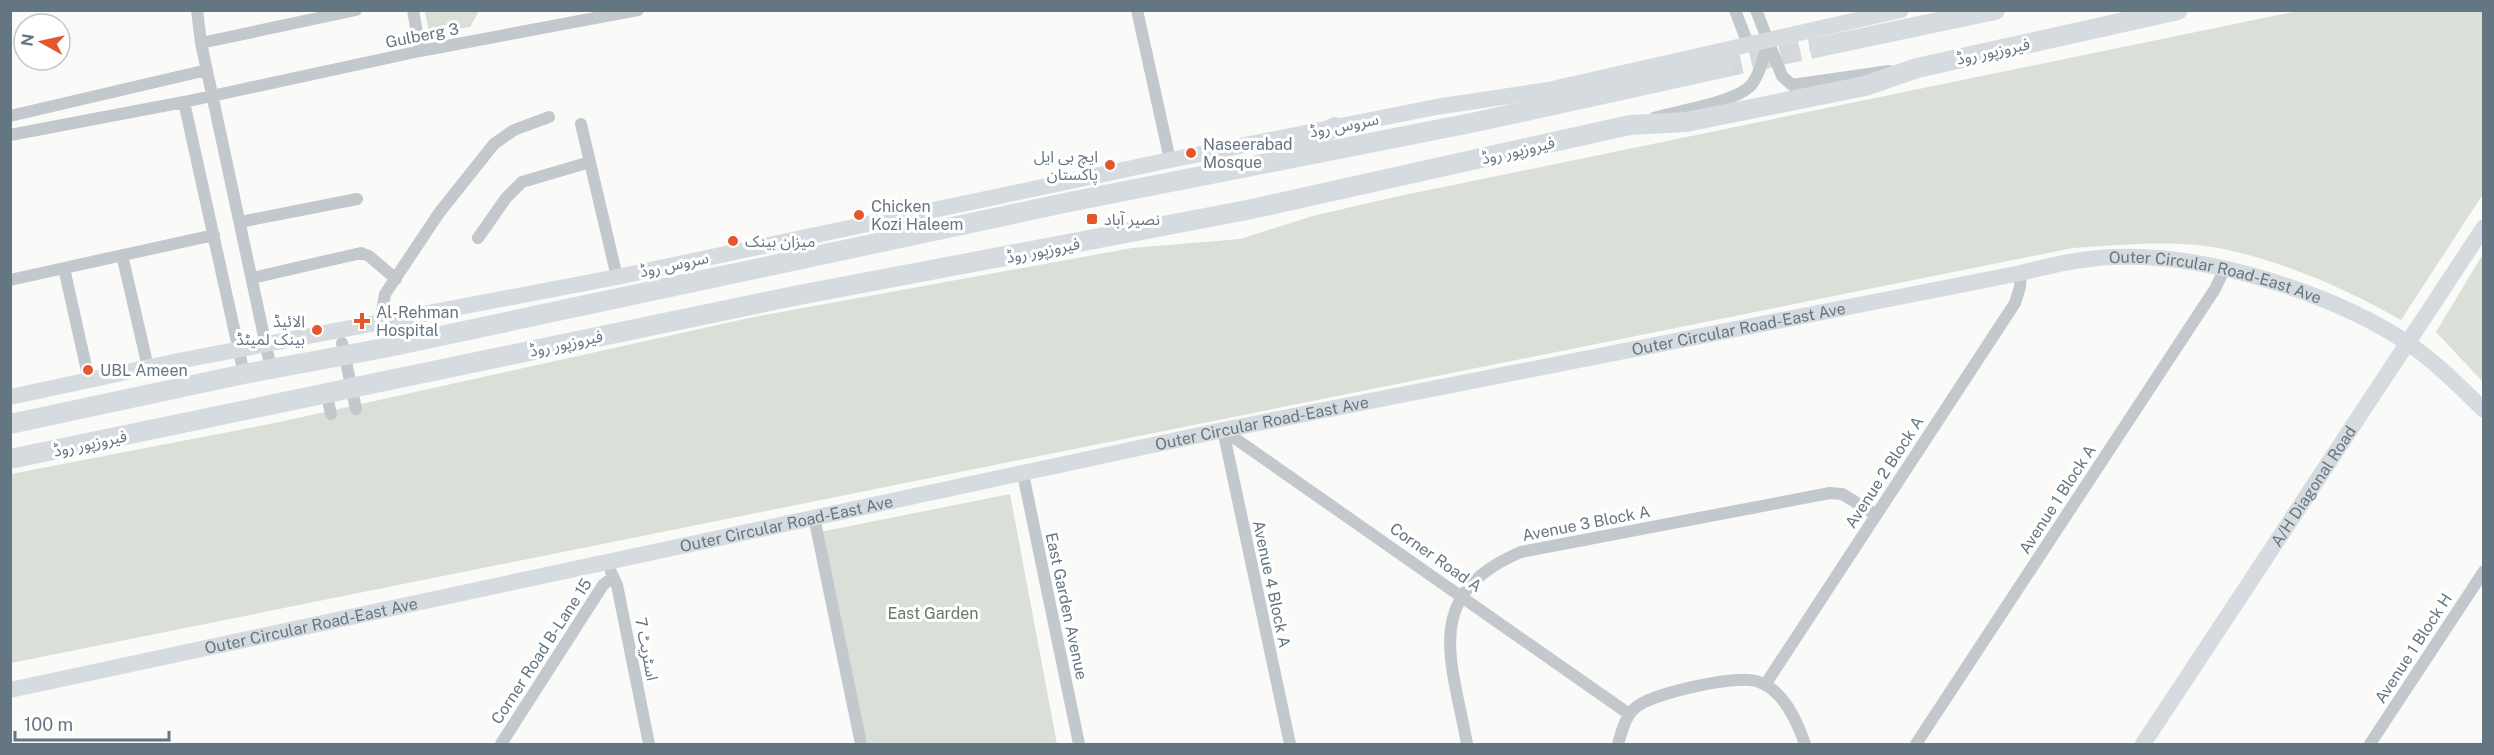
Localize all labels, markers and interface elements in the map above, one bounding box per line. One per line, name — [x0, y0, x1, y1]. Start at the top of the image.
north arrow — [12, 12, 72, 72]
street label: Gulberg 3 — [384, 19, 460, 52]
text: N — [17, 32, 38, 48]
street label: فیروزپور روڈ — [1955, 34, 2032, 70]
street label: سروس روڈ — [1308, 109, 1380, 141]
street label: فیروزپور روڈ — [1480, 133, 1557, 169]
place label: Naseerabad Mosque — [1203, 135, 1293, 172]
marker: Naseerabad Mosque — [1184, 146, 1198, 160]
place label: ایچ بی ایل پاکستان — [1034, 147, 1098, 185]
marker: ایچ بی ایل پاکستان — [1103, 158, 1117, 172]
place label: Chicken Kozi Haleem — [871, 197, 963, 234]
marker: Chicken Kozi Haleem — [852, 208, 866, 222]
place label: نصیر آباد — [1104, 210, 1160, 229]
marker: نصیر آباد — [1085, 212, 1099, 226]
place label: میزان بینک — [745, 232, 815, 251]
marker: میزان بینک — [726, 234, 740, 248]
street label: فیروزپور روڈ — [1005, 234, 1082, 268]
street label: سروس روڈ — [638, 248, 710, 281]
street label: Outer Circular Road-East Ave — [2109, 248, 2324, 308]
street label: Outer Circular Road-East Ave — [1630, 299, 1847, 359]
place label: Al-Rehman Hospital — [376, 303, 459, 340]
place label: الائیڈ بینک لمیٹڈ — [236, 312, 305, 349]
marker: Al-Rehman Hospital — [353, 312, 371, 330]
marker: الائیڈ بینک لمیٹڈ — [310, 323, 324, 337]
street label: فیروزپور روڈ — [528, 326, 605, 362]
place label: UBL Ameen — [100, 361, 188, 380]
marker: UBL Ameen — [81, 363, 95, 377]
street label: Outer Circular Road-East Ave — [1153, 393, 1370, 454]
street label: Avenue 2 Block A — [1841, 413, 1928, 532]
street label: A/H Diagonal Road — [2267, 422, 2360, 550]
street label: فیروزپور روڈ — [52, 426, 129, 462]
street label: Avenue 1 Block A — [2015, 441, 2100, 557]
street label: Outer Circular Road-East Ave — [678, 492, 895, 556]
street label: Avenue 3 Block A — [1521, 502, 1652, 545]
street label: Avenue 4 Block A — [1249, 519, 1294, 650]
street label: Corner Road A — [1386, 519, 1485, 596]
street label: East Garden Avenue — [1042, 531, 1091, 681]
street label: Corner Road B-Lane 15 — [487, 575, 596, 728]
street label: Avenue 1 Block H — [2371, 590, 2456, 707]
street label: Outer Circular Road-East Ave — [203, 594, 420, 658]
park label: East Garden — [887, 604, 979, 623]
street label: اسٹریٹ 7 — [631, 616, 662, 682]
scale bar — [15, 704, 170, 742]
text: 100 m — [24, 714, 73, 735]

